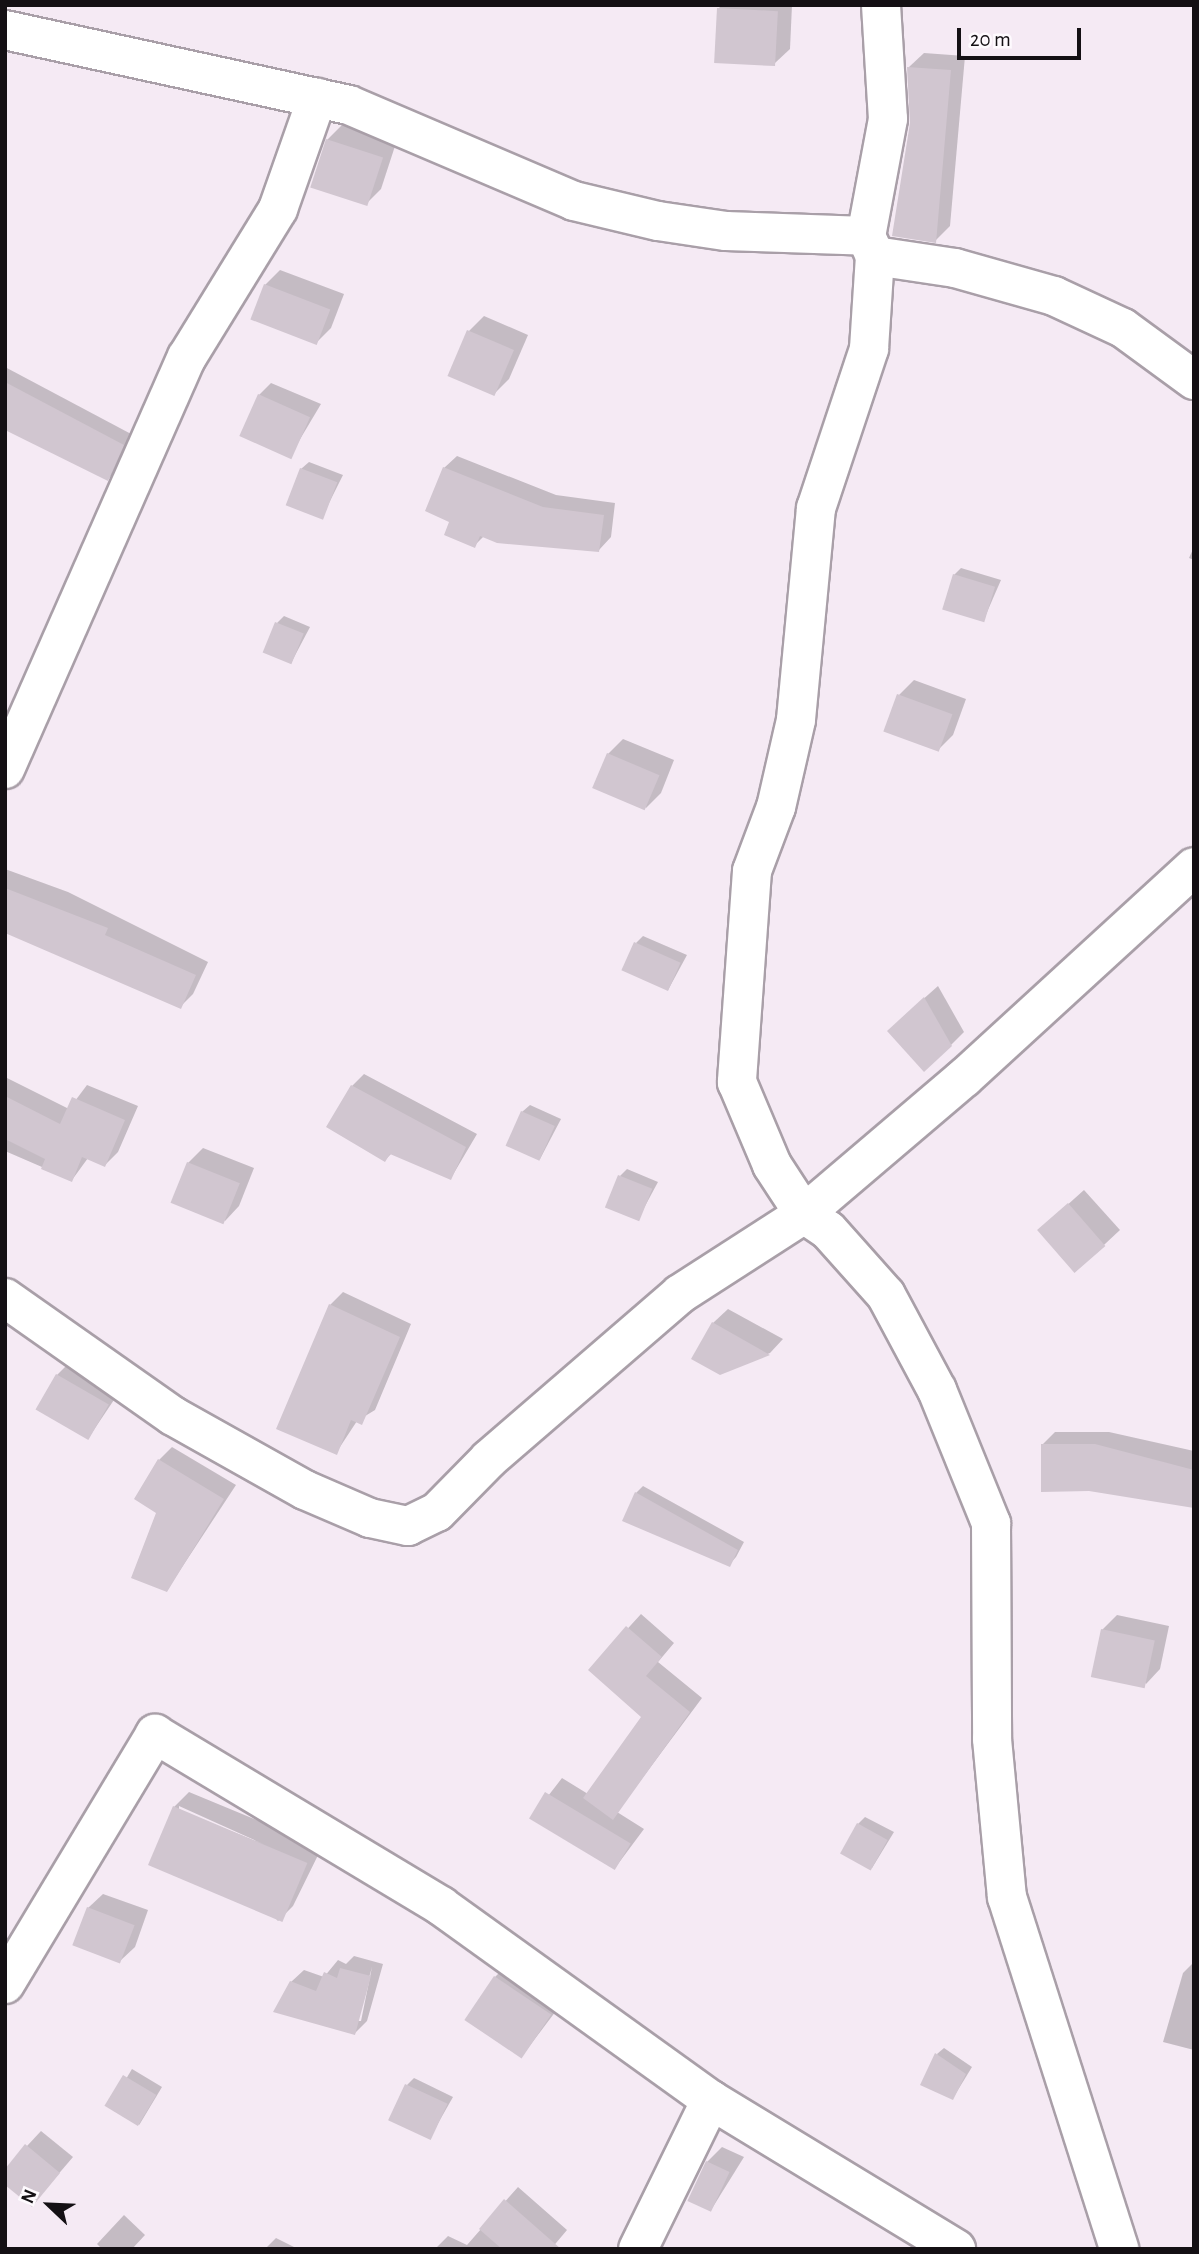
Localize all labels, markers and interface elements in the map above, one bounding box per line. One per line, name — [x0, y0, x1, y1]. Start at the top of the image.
scale bar — [961, 14, 1085, 58]
text: 20 m — [970, 29, 1011, 50]
north arrow — [14, 2170, 84, 2240]
text: N — [18, 2187, 41, 2206]

